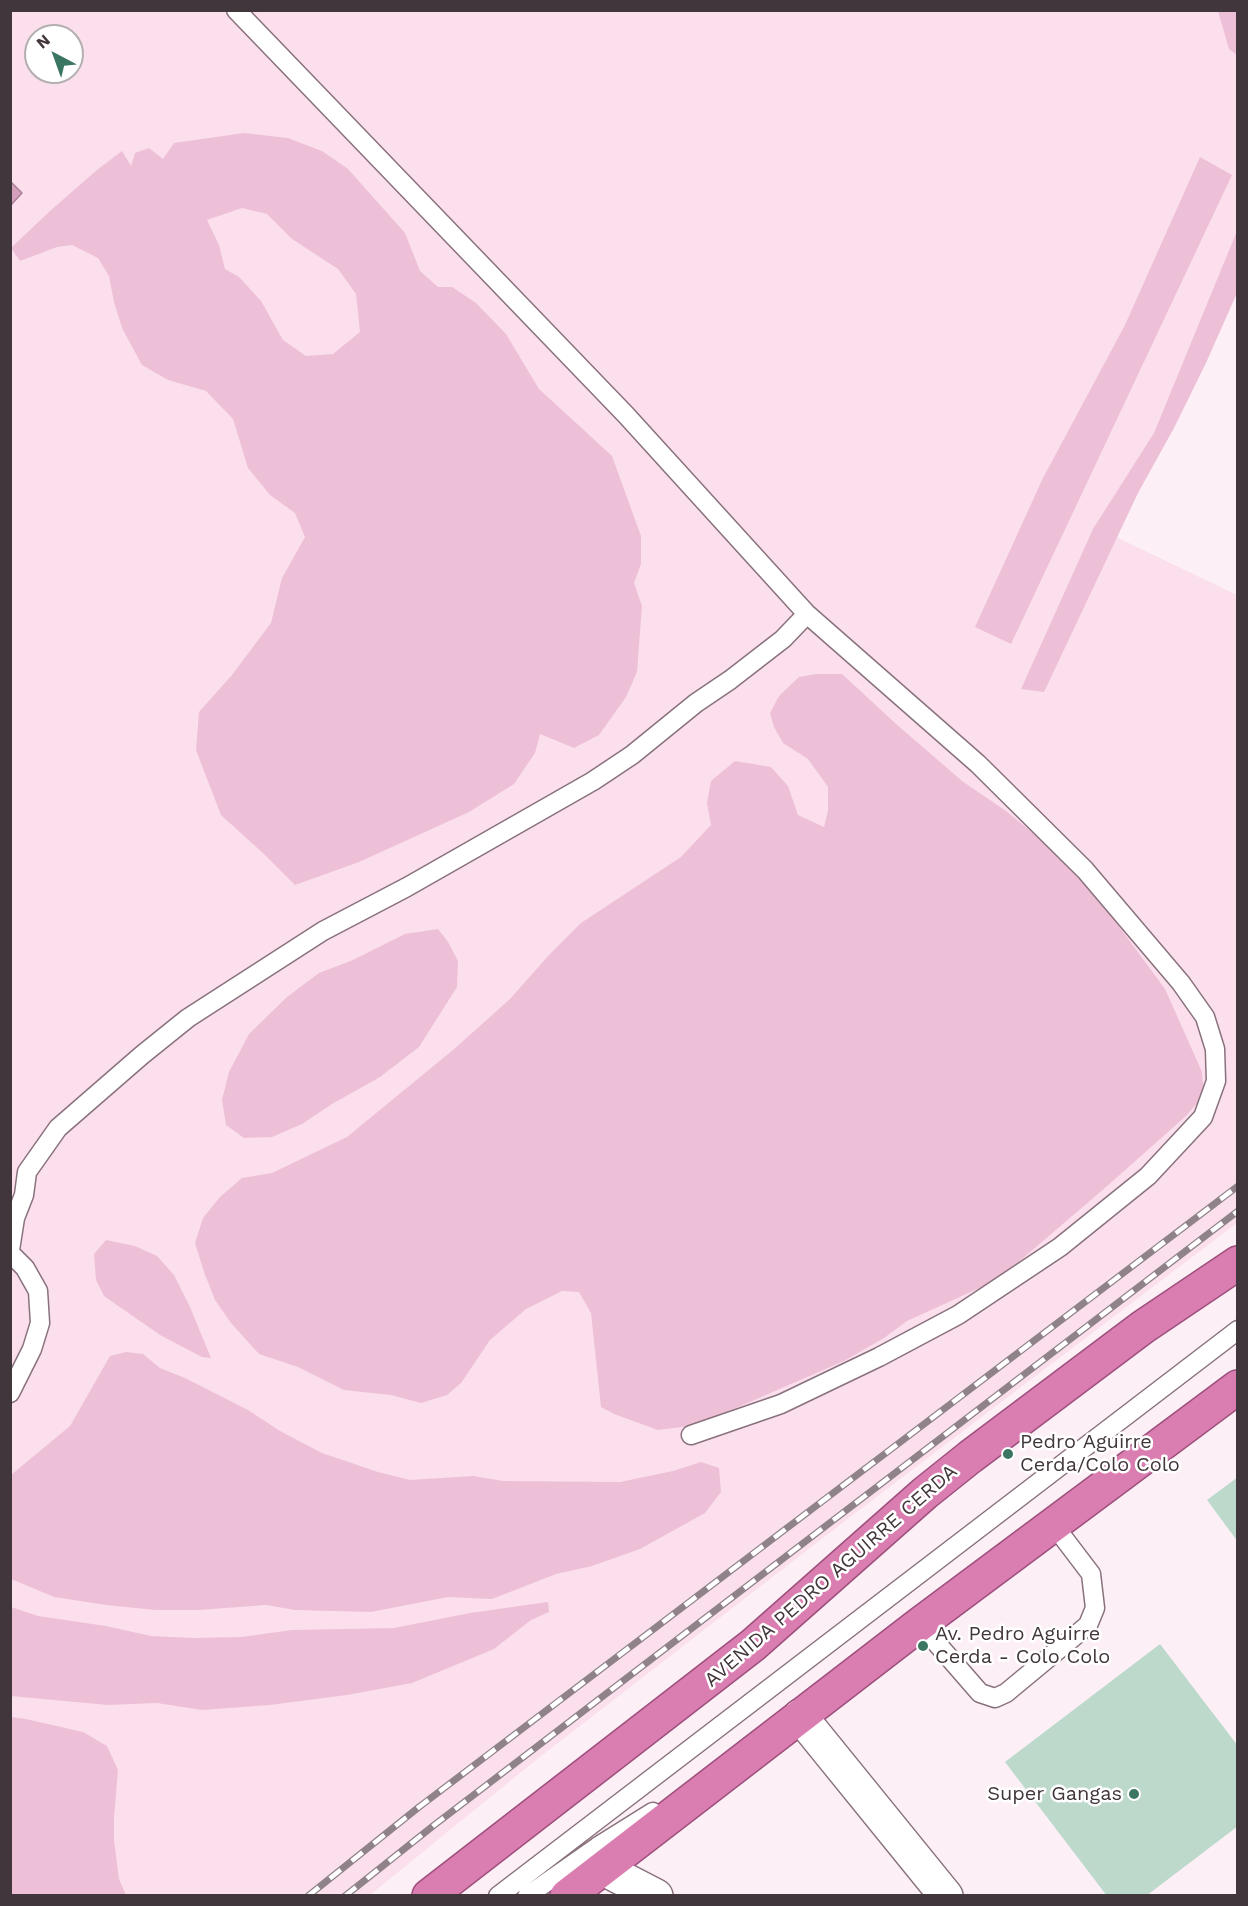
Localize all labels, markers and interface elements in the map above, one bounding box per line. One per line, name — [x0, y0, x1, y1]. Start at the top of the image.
north arrow — [24, 24, 84, 84]
text: N — [32, 30, 54, 53]
place label: Pedro Aguirre Cerda/Colo Colo — [1020, 1430, 1180, 1477]
marker: Pedro Aguirre Cerda/Colo Colo — [1001, 1447, 1015, 1461]
street label: AVENIDA PEDRO AGUIRRE CERDA — [700, 1460, 962, 1692]
place label: Av. Pedro Aguirre Cerda - Colo Colo — [935, 1622, 1110, 1669]
marker: Av. Pedro Aguirre Cerda - Colo Colo — [916, 1639, 930, 1653]
place label: Super Gangas — [987, 1782, 1122, 1806]
marker: Super Gangas — [1127, 1787, 1141, 1801]

